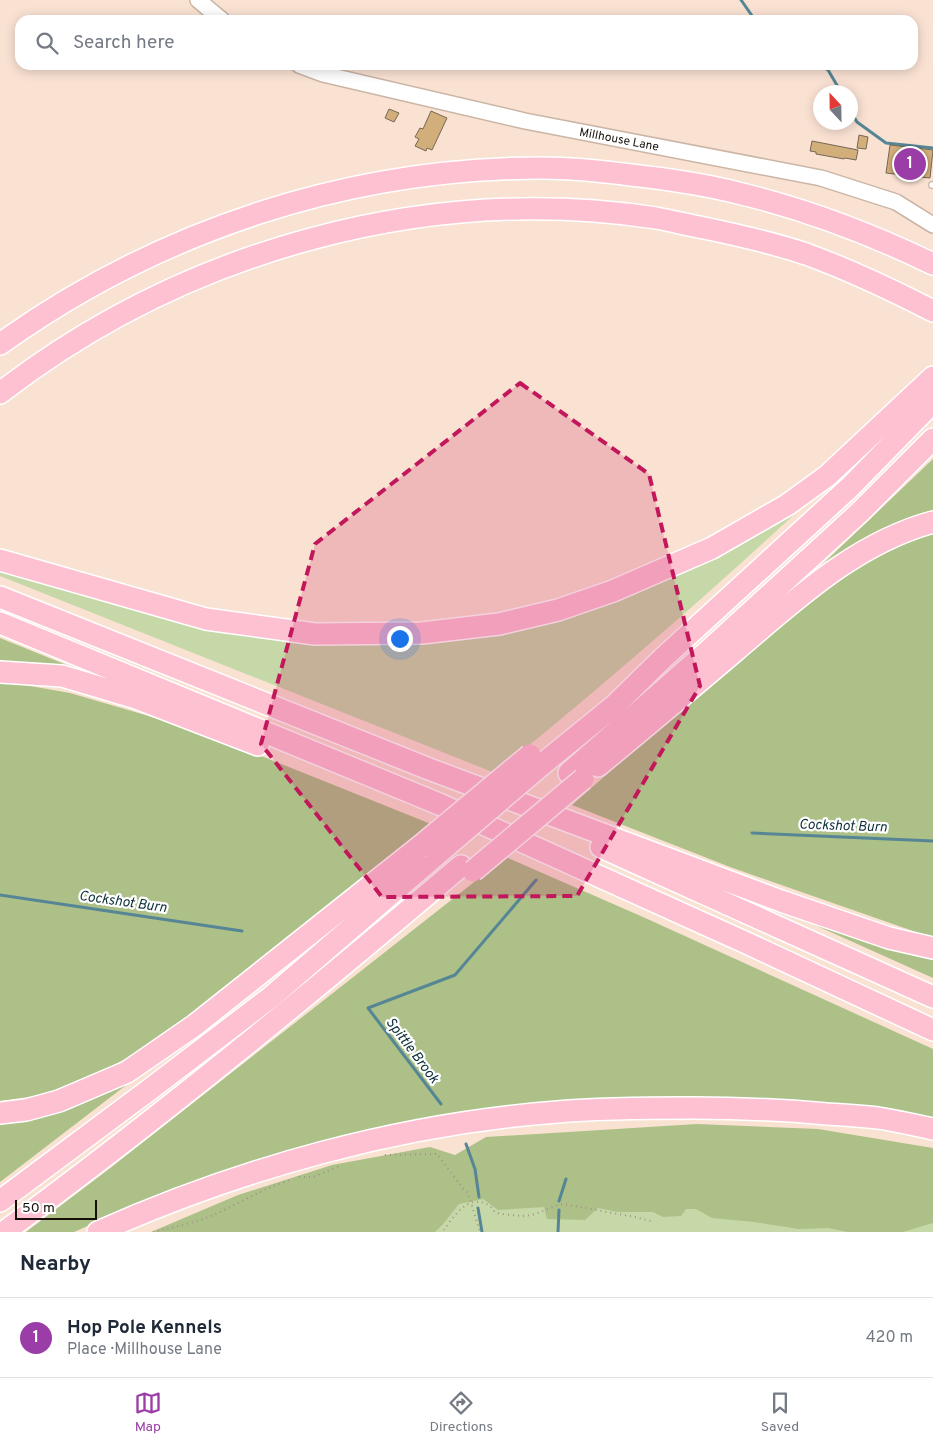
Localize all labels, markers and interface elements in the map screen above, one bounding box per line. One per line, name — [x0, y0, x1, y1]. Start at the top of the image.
search box — [15, 15, 918, 70]
icon: search — [33, 29, 61, 57]
text: Search here — [73, 31, 175, 55]
north arrow — [813, 85, 858, 130]
street label: Millhouse Lane — [578, 125, 660, 156]
pin: 1 — [894, 145, 926, 183]
your location — [387, 626, 413, 652]
water label: Cockshot Burn — [799, 816, 888, 837]
water label: Cockshot Burn — [78, 888, 168, 917]
water label: Spittle Brook — [382, 1015, 443, 1088]
scale bar — [15, 1197, 98, 1220]
text: 50 m — [22, 1200, 55, 1217]
text: Nearby — [20, 1251, 91, 1278]
text: Hop Pole Kennels — [67, 1316, 222, 1340]
text: 1 — [33, 1328, 39, 1348]
text: 420 m — [866, 1328, 913, 1348]
text: Place · Millhouse Lane — [67, 1340, 222, 1360]
tab: Map — [134, 1389, 162, 1436]
tab: Directions — [429, 1389, 493, 1436]
tab: Saved — [761, 1389, 799, 1436]

